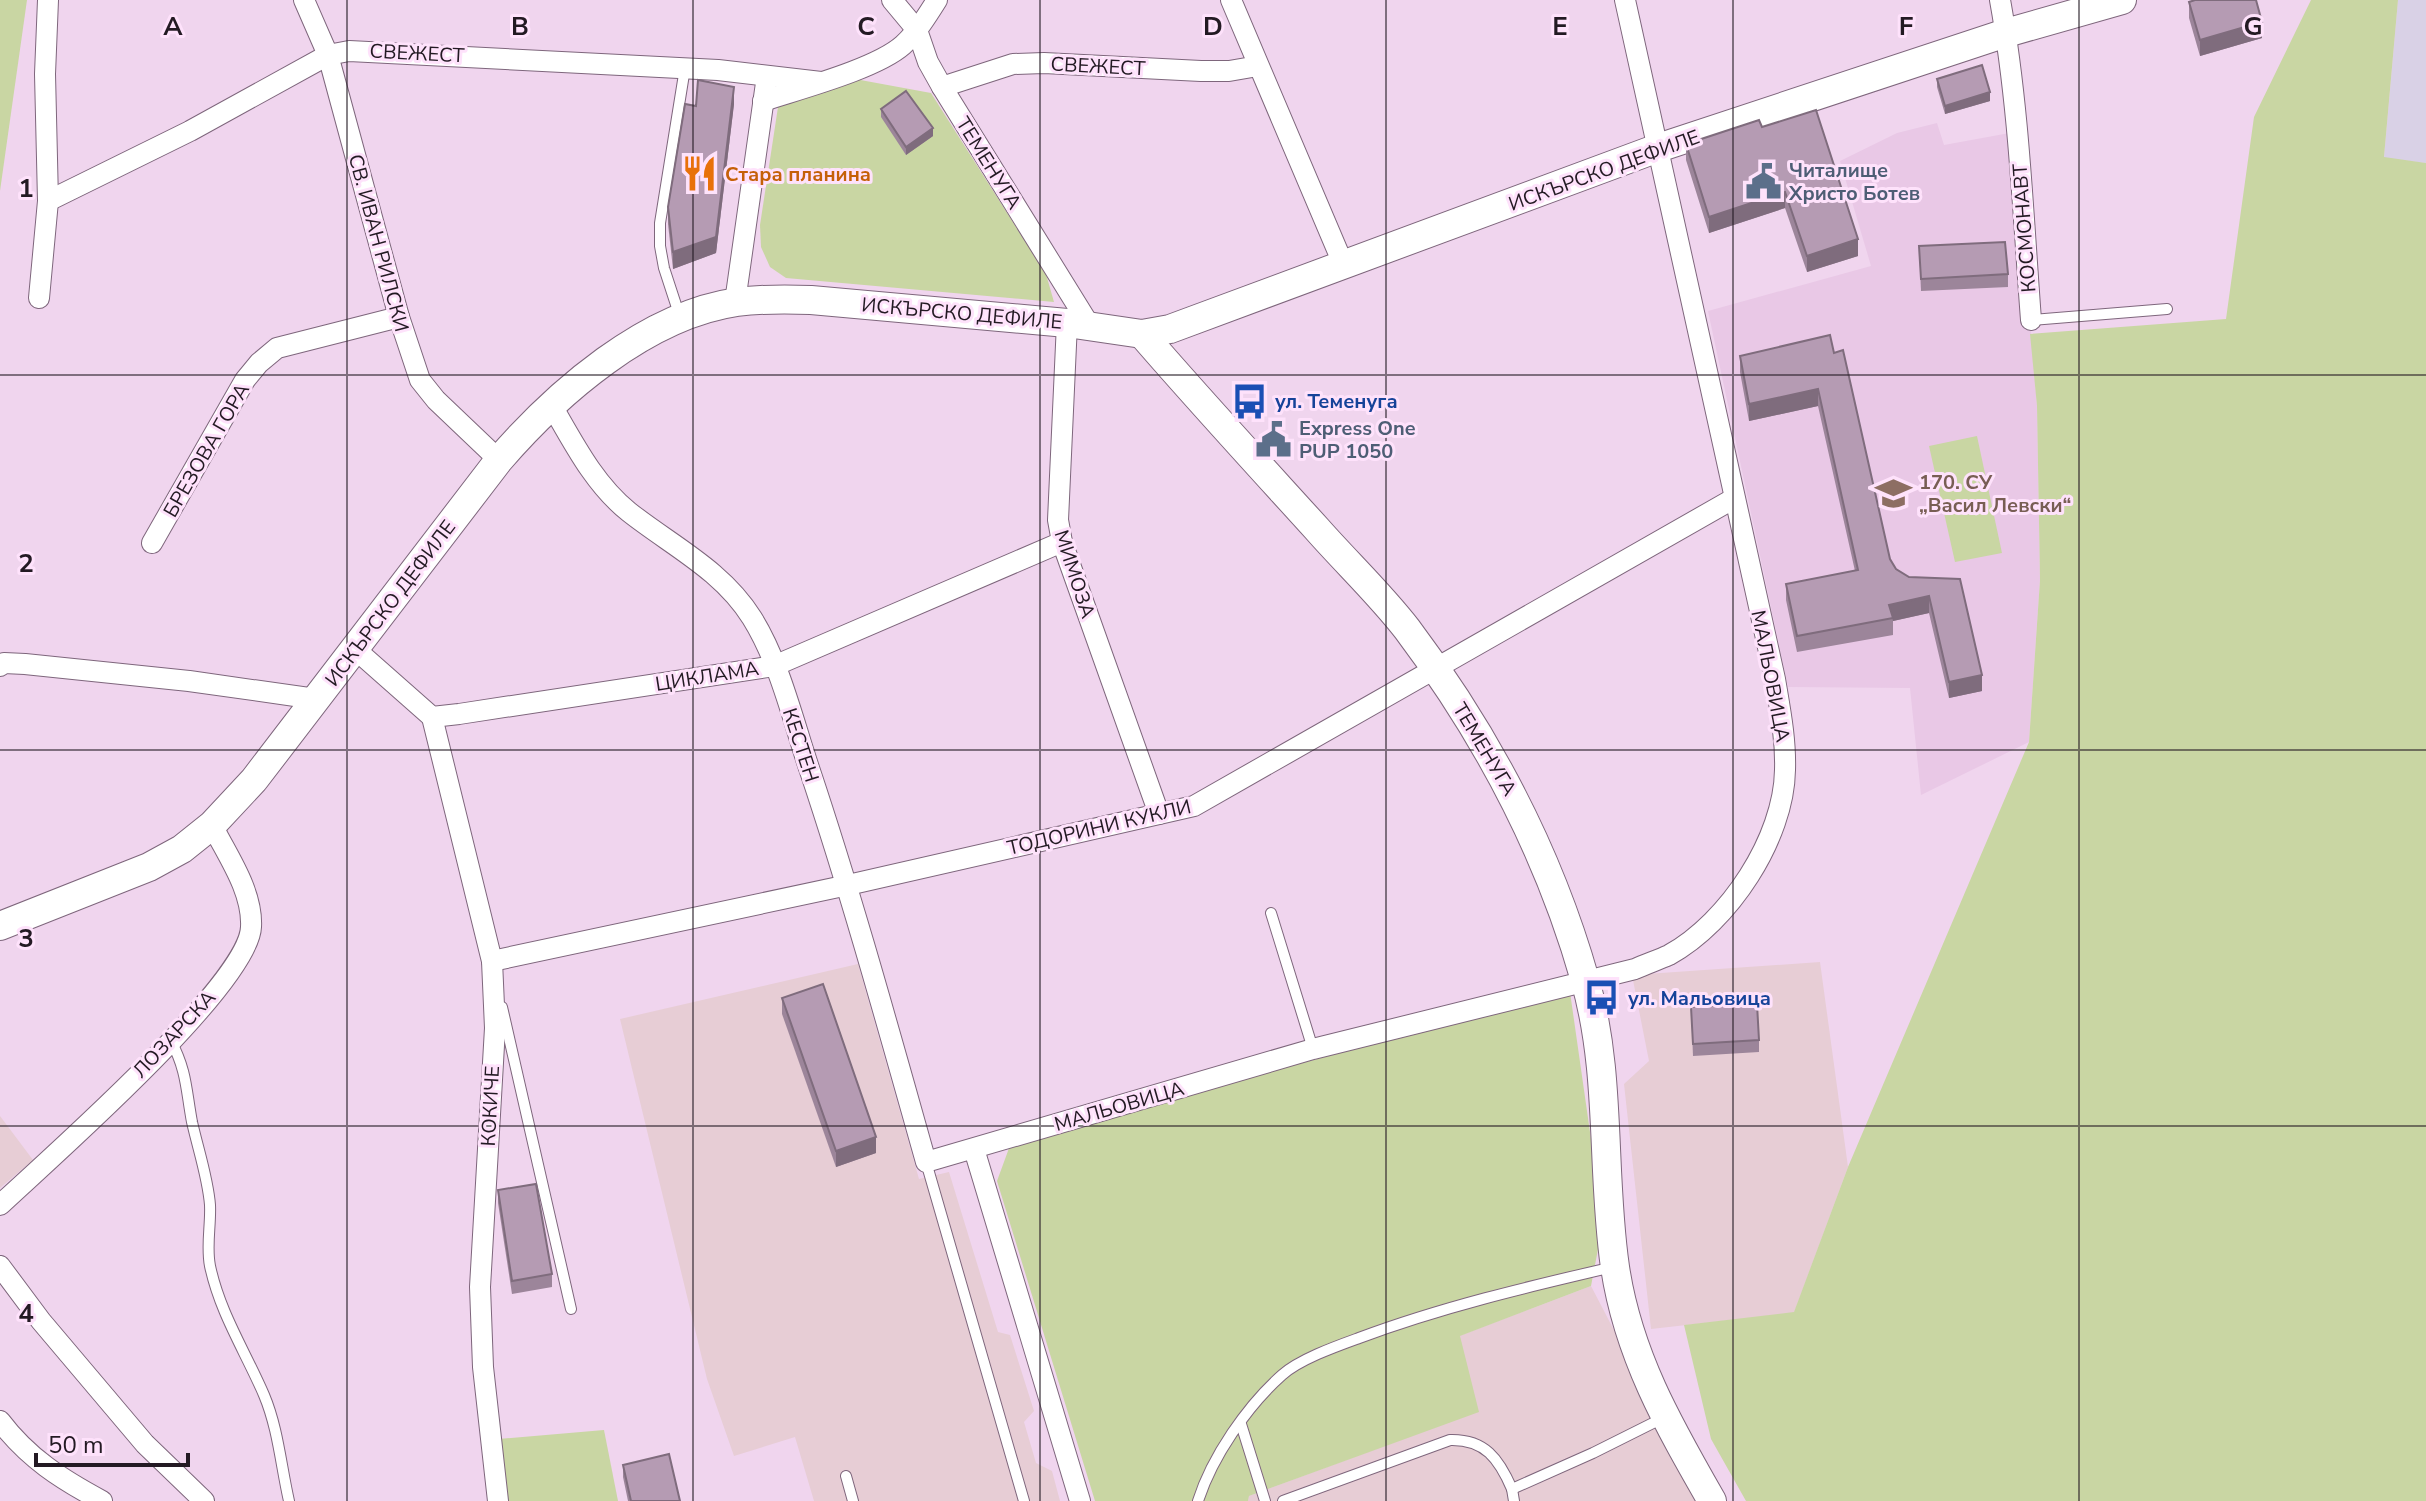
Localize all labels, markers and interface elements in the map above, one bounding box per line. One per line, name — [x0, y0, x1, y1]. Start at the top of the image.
text: A — [163, 9, 183, 44]
text: B — [511, 9, 529, 44]
text: C — [857, 9, 875, 44]
text: D — [1203, 9, 1223, 44]
text: E — [1552, 9, 1568, 44]
text: F — [1899, 9, 1913, 44]
text: G — [2243, 9, 2263, 44]
street label: СВЕЖЕСТ — [369, 38, 465, 69]
street label: СВЕЖЕСТ — [1050, 51, 1146, 82]
street label: ТЕМЕНУГА — [950, 112, 1028, 215]
street label: ИСКЪРСКО ДЕФИЛЕ — [1505, 123, 1703, 218]
street label: СВ. ИВАН РИЛСКИ — [342, 151, 415, 335]
restaurant icon: Стара планина — [680, 155, 718, 193]
place label: Читалище Христо Ботев — [1788, 157, 1920, 207]
place label: Стара планина — [725, 161, 871, 188]
public building icon: Читалище Христо Ботев — [1744, 163, 1782, 201]
street label: КОСМОНАВТ — [2007, 163, 2042, 293]
text: 1 — [18, 171, 34, 206]
street label: ИСКЪРСКО ДЕФИЛЕ — [860, 291, 1063, 336]
street label: БРЕЗОВА ГОРА — [157, 378, 256, 522]
bus stop icon: ул. Теменуга — [1230, 382, 1268, 420]
place label: ул. Теменуга — [1275, 388, 1398, 415]
place label: Express One PUP 1050 — [1299, 415, 1416, 465]
public building icon: Express One PUP 1050 — [1254, 421, 1292, 459]
place label: 170. СУ „Васил Левски“ — [1919, 469, 2071, 519]
school or university icon: 170. СУ „Васил Левски“ — [1874, 474, 1912, 512]
street label: ИСКЪРСКО ДЕФИЛЕ — [319, 515, 462, 692]
street label: МИМОЗА — [1048, 526, 1102, 622]
text: 2 — [18, 546, 34, 581]
street label: МАЛЬОВИЦА — [1744, 608, 1797, 745]
street label: ЦИКЛАМА — [653, 655, 761, 698]
street label: ТЕМЕНУГА — [1446, 698, 1523, 801]
street label: КЕСТЕН — [776, 705, 825, 786]
street label: ТОДОРИНИ КУКЛИ — [1005, 793, 1194, 862]
text: 3 — [18, 921, 34, 956]
bus stop icon: ул. Мальовица — [1583, 979, 1621, 1017]
street label: ЛОЗАРСКА — [127, 984, 222, 1084]
place label: ул. Мальовица — [1628, 985, 1771, 1012]
street label: КОКИЧЕ — [475, 1065, 506, 1147]
street label: МАЛЬОВИЦА — [1051, 1075, 1188, 1138]
text: 4 — [18, 1296, 34, 1331]
scale bar — [36, 1417, 188, 1467]
text: 50 m — [48, 1429, 104, 1461]

